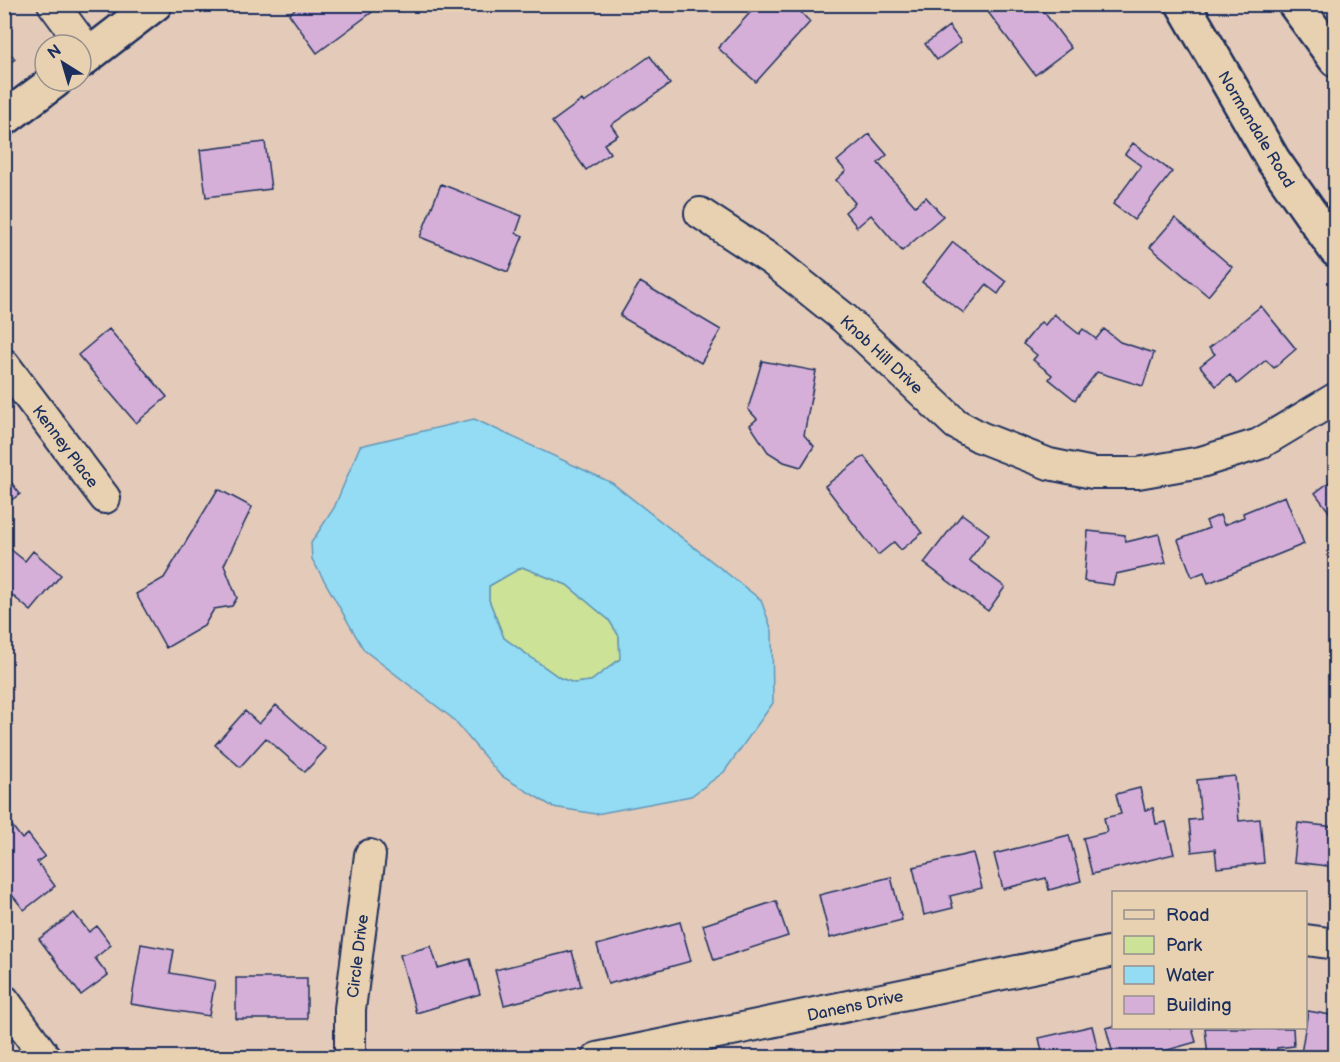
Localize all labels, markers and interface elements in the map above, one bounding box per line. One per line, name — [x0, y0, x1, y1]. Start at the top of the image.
north arrow — [33, 33, 93, 93]
text: N — [44, 41, 65, 63]
street label: Normandale Road — [1213, 68, 1298, 191]
street label: Knob Hill Drive — [836, 312, 927, 399]
street label: Kenney Place — [28, 402, 102, 492]
legend — [1112, 891, 1307, 1029]
text: Road — [1166, 905, 1210, 926]
street label: Circle Drive — [344, 913, 373, 999]
text: Park — [1166, 935, 1202, 956]
text: Water — [1166, 965, 1214, 986]
street label: Danens Drive — [805, 987, 906, 1026]
text: Building — [1166, 995, 1232, 1016]

